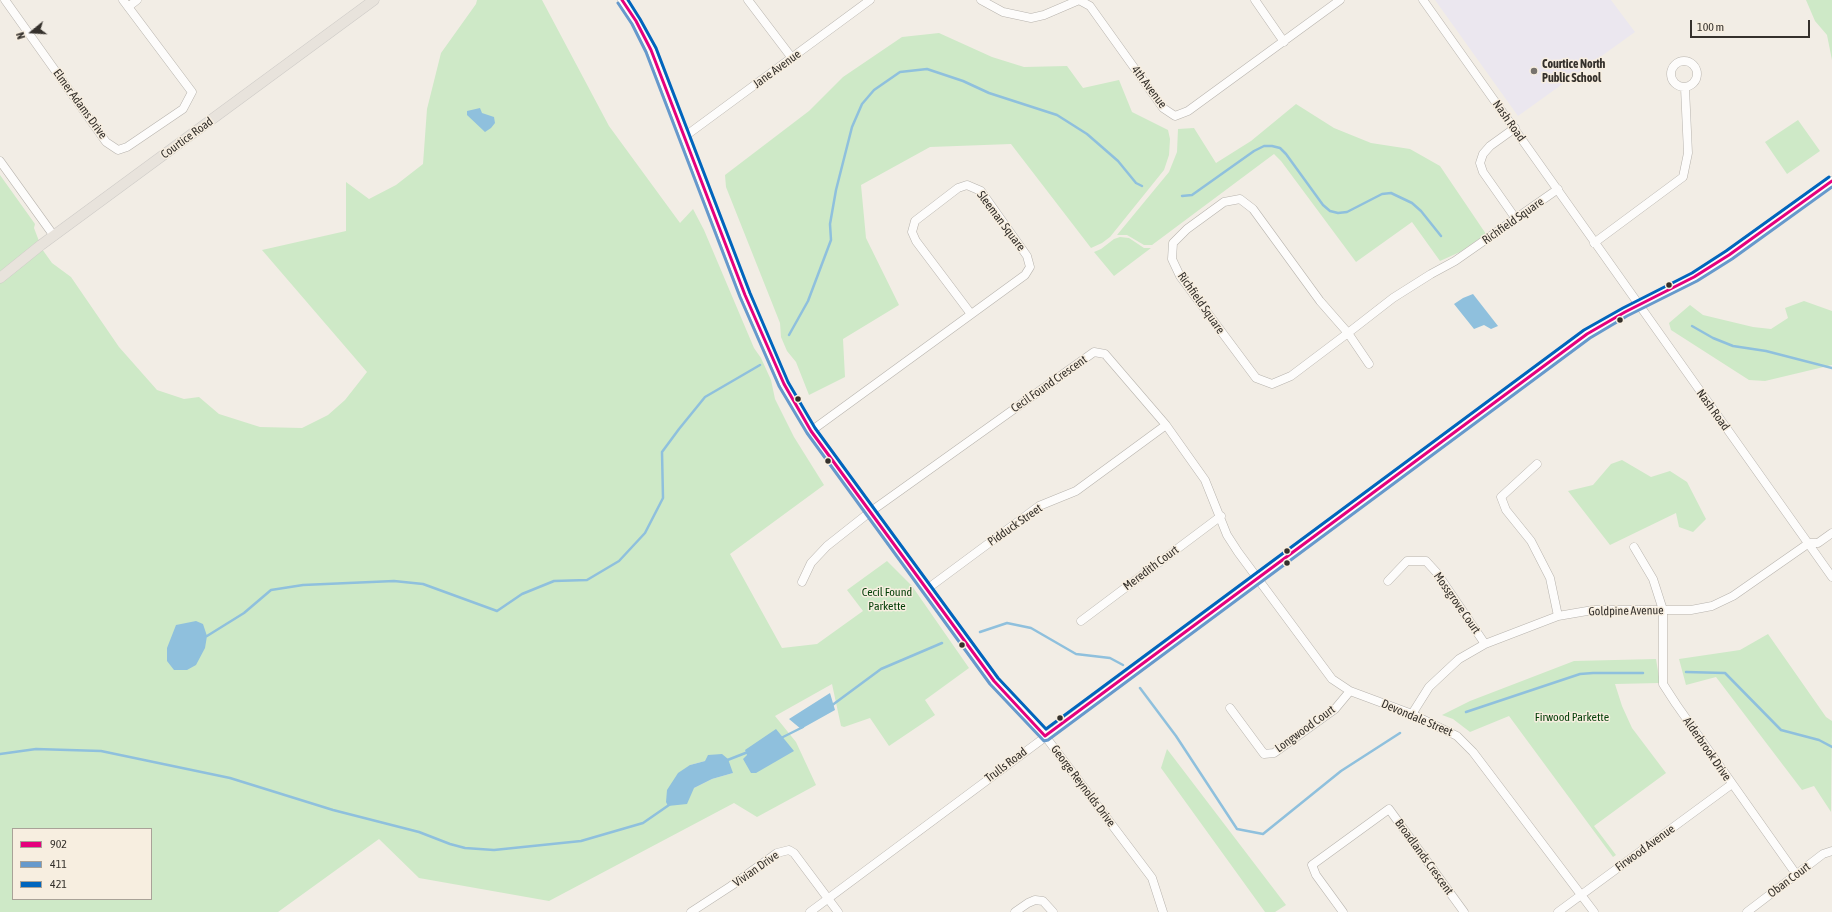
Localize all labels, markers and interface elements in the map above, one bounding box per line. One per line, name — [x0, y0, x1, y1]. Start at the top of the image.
north arrow — [12, 12, 52, 52]
scale bar — [1692, 12, 1812, 38]
text: 100 m — [1697, 20, 1724, 34]
text: N — [14, 31, 27, 41]
street label: Jane Avenue — [750, 47, 804, 91]
place label: Courtice North Public School — [1542, 57, 1605, 85]
street label: 4th Avenue — [1128, 63, 1170, 111]
street label: Elmer Adams Drive — [50, 66, 110, 142]
marker: Courtice North Public School — [1529, 66, 1539, 76]
street label: Nash Road — [1490, 98, 1528, 144]
street label: Courtice Road — [158, 114, 216, 162]
street label: Sleeman Square — [974, 188, 1028, 254]
street label: Richfield Square — [1479, 194, 1547, 248]
street label: Richfield Square — [1174, 269, 1228, 337]
unlabelled marker — [1664, 280, 1674, 290]
unlabelled marker — [1615, 315, 1625, 325]
street label: Cecil Found Crescent — [1008, 352, 1090, 416]
street label: Nash Road — [1693, 387, 1733, 433]
unlabelled marker — [793, 394, 803, 404]
unlabelled marker — [823, 456, 833, 466]
street label: Pidduck Street — [985, 501, 1045, 549]
street label: Meredith Court — [1121, 543, 1181, 593]
unlabelled marker — [1282, 546, 1292, 556]
unlabelled marker — [1282, 558, 1292, 568]
street label: Mossgrove Court — [1430, 569, 1484, 637]
park label: Cecil Found Parkette — [862, 585, 912, 613]
street label: Goldpine Avenue — [1588, 603, 1664, 619]
unlabelled marker — [957, 640, 967, 650]
street label: Devondale Street — [1379, 697, 1455, 739]
street label: Longwood Court — [1272, 702, 1338, 756]
park label: Firwood Parkette — [1535, 710, 1609, 724]
unlabelled marker — [1055, 713, 1065, 723]
street label: Alderbrook Drive — [1680, 714, 1734, 784]
street label: George Reynolds Drive — [1048, 742, 1118, 830]
street label: Trulls Road — [982, 744, 1030, 786]
street label: Broadlands Crescent — [1392, 816, 1456, 898]
street label: Firwood Avenue — [1612, 822, 1678, 874]
legend — [12, 828, 152, 900]
text: 902 — [50, 837, 67, 851]
street label: Vivian Drive — [730, 848, 782, 890]
text: 411 — [50, 857, 67, 871]
street label: Oban Court — [1765, 859, 1813, 901]
text: 421 — [50, 877, 67, 891]

